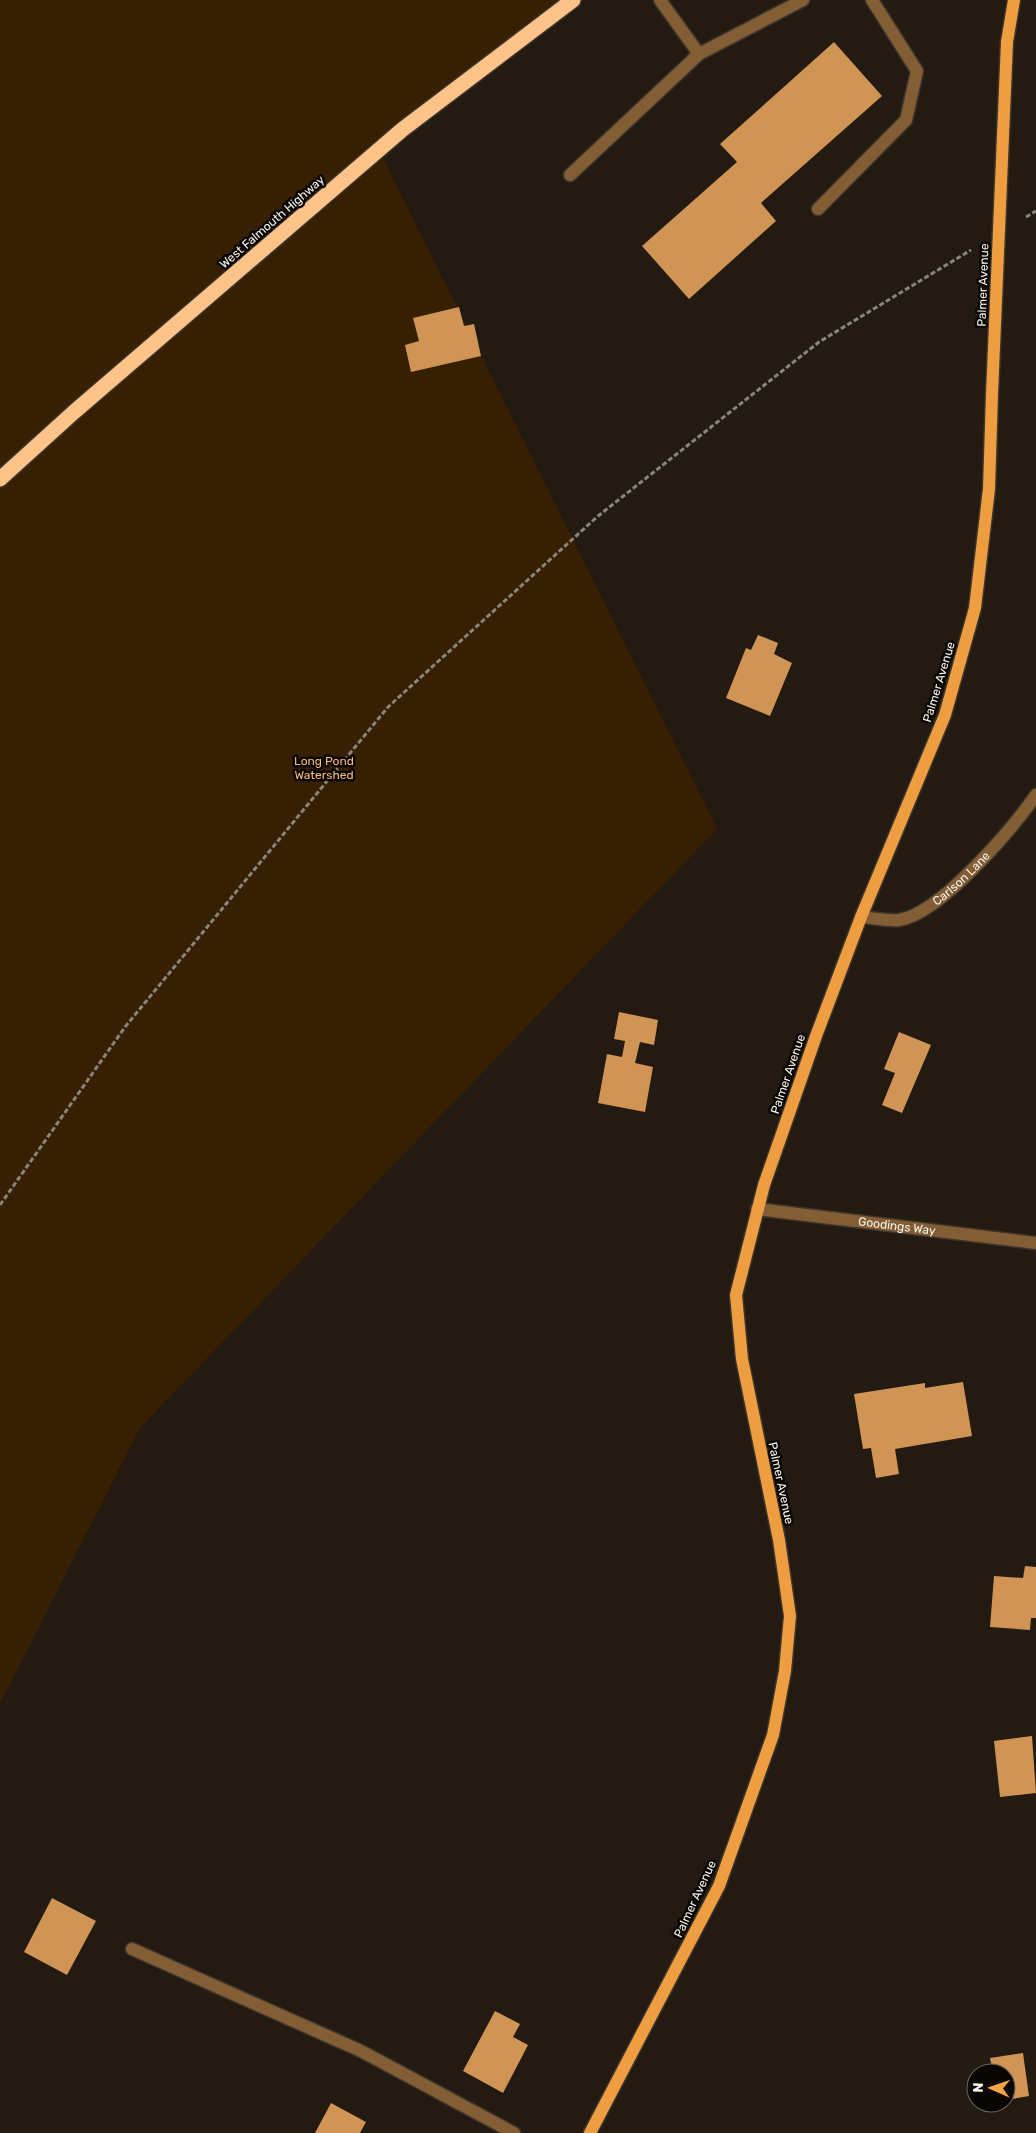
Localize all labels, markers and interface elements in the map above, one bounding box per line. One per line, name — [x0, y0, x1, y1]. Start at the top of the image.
street label: West Falmouth Highway — [217, 172, 328, 271]
street label: Palmer Avenue — [975, 243, 991, 327]
street label: Palmer Avenue — [920, 640, 958, 724]
park label: Long Pond Watershed — [294, 754, 354, 782]
street label: Carlson Lane — [930, 849, 993, 909]
street label: Palmer Avenue — [768, 1032, 808, 1116]
street label: Goodings Way — [857, 1214, 937, 1238]
street label: Palmer Avenue — [765, 1441, 797, 1526]
street label: Palmer Avenue — [671, 1858, 719, 1940]
north arrow — [966, 2063, 1016, 2113]
text: N — [970, 2082, 987, 2093]

